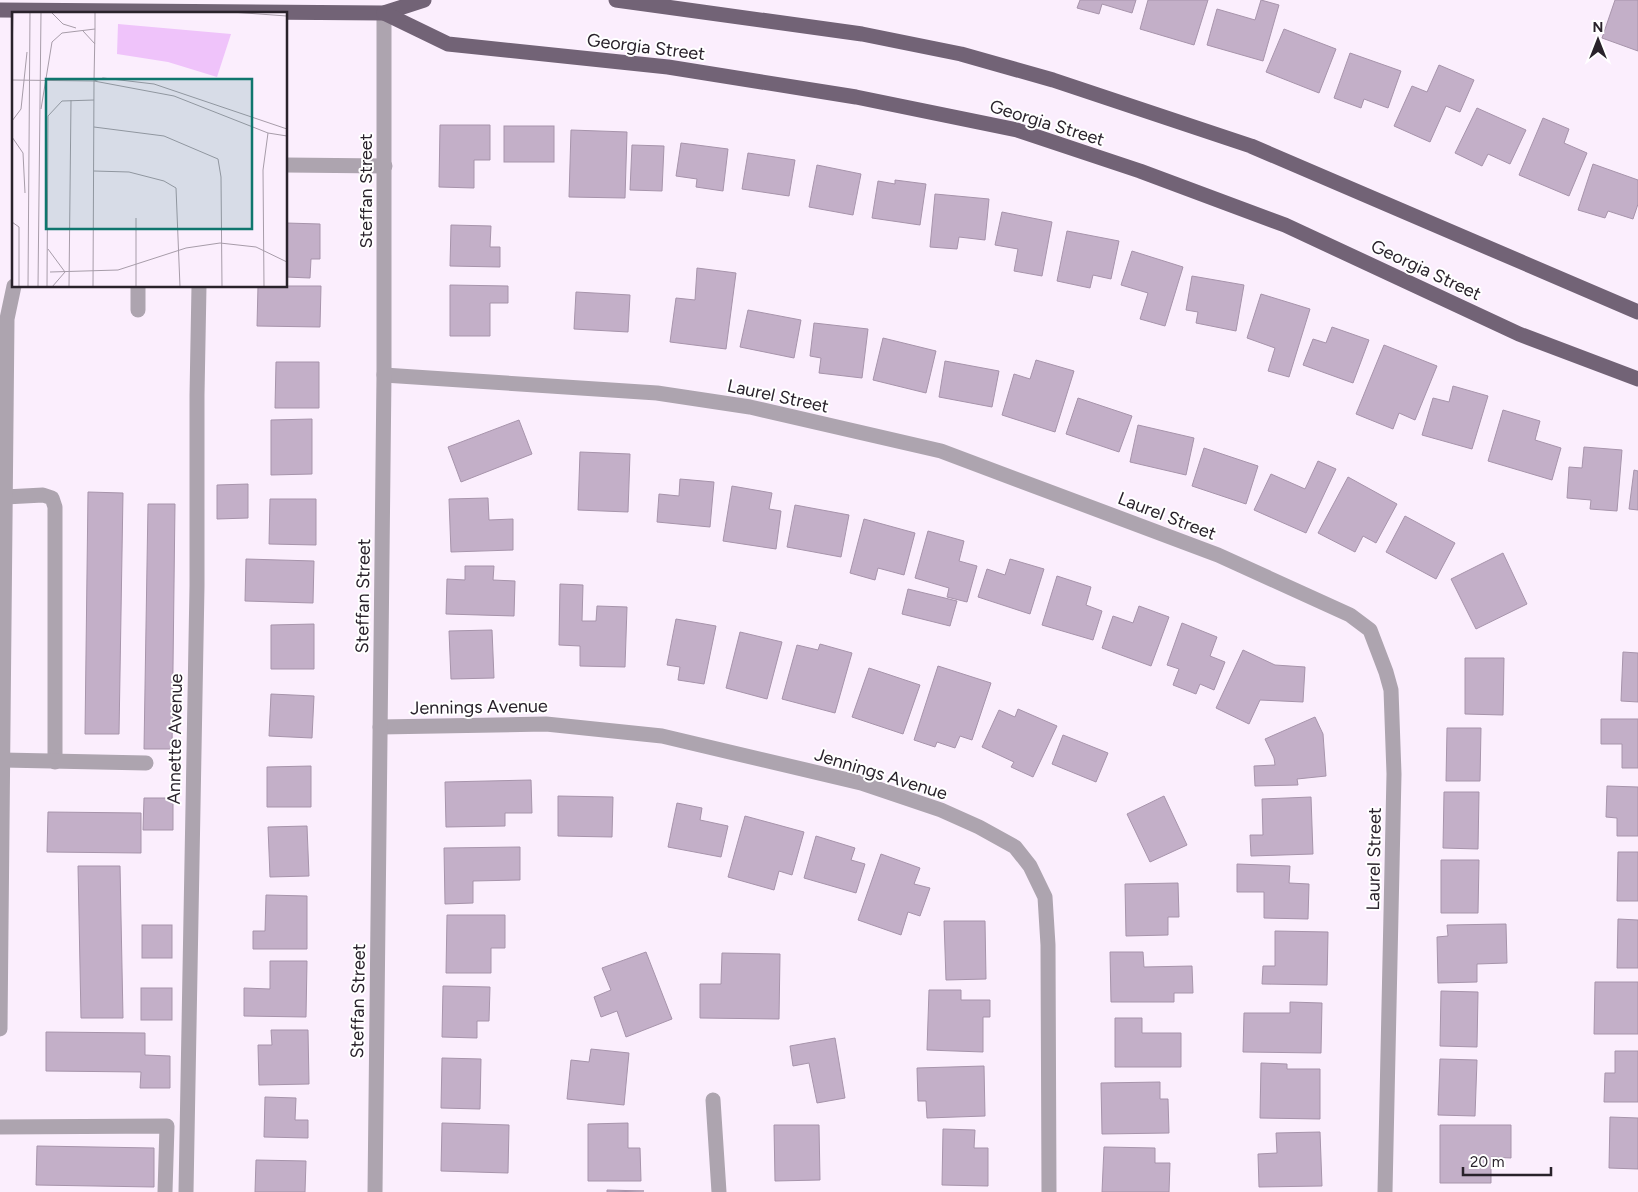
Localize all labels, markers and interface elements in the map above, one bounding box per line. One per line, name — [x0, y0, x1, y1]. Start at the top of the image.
inset map — [12, 12, 288, 288]
north arrow — [1573, 15, 1623, 65]
text: N — [1593, 19, 1603, 36]
street label: Georgia Street — [586, 29, 706, 65]
street label: Georgia Street — [987, 95, 1107, 151]
street label: Steffan Street — [355, 133, 377, 248]
street label: Georgia Street — [1368, 235, 1485, 305]
street label: Laurel Street — [725, 375, 831, 418]
street label: Laurel Street — [1115, 487, 1219, 545]
street label: Steffan Street — [351, 538, 375, 654]
street label: Annette Avenue — [163, 673, 187, 805]
street label: Jennings Avenue — [410, 695, 548, 719]
street label: Jennings Avenue — [812, 743, 950, 805]
street label: Laurel Street — [1362, 807, 1386, 911]
street label: Steffan Street — [346, 943, 370, 1059]
scale bar — [1463, 1144, 1550, 1176]
text: 20 m — [1470, 1153, 1504, 1171]

